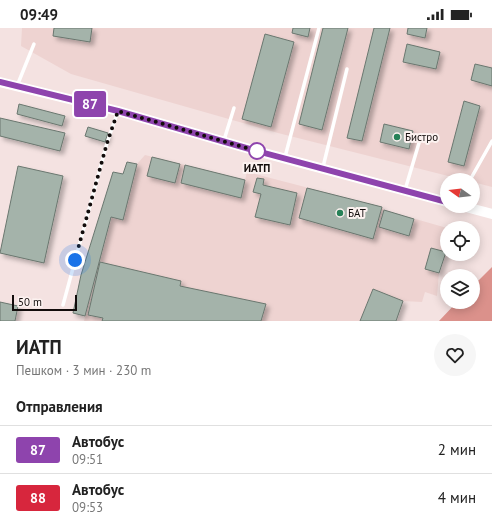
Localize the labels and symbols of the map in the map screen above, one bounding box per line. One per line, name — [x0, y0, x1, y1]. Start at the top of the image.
line badge: 87 — [72, 91, 108, 117]
place label: Бистро — [405, 130, 438, 144]
marker: Бистро — [392, 132, 402, 142]
marker: ИАТП — [248, 142, 266, 160]
place label: ИАТП — [244, 161, 270, 175]
north arrow — [440, 173, 480, 213]
place label: БАТ — [348, 206, 366, 220]
marker: БАТ — [335, 208, 345, 218]
your location — [65, 250, 85, 270]
scale bar — [12, 293, 77, 312]

